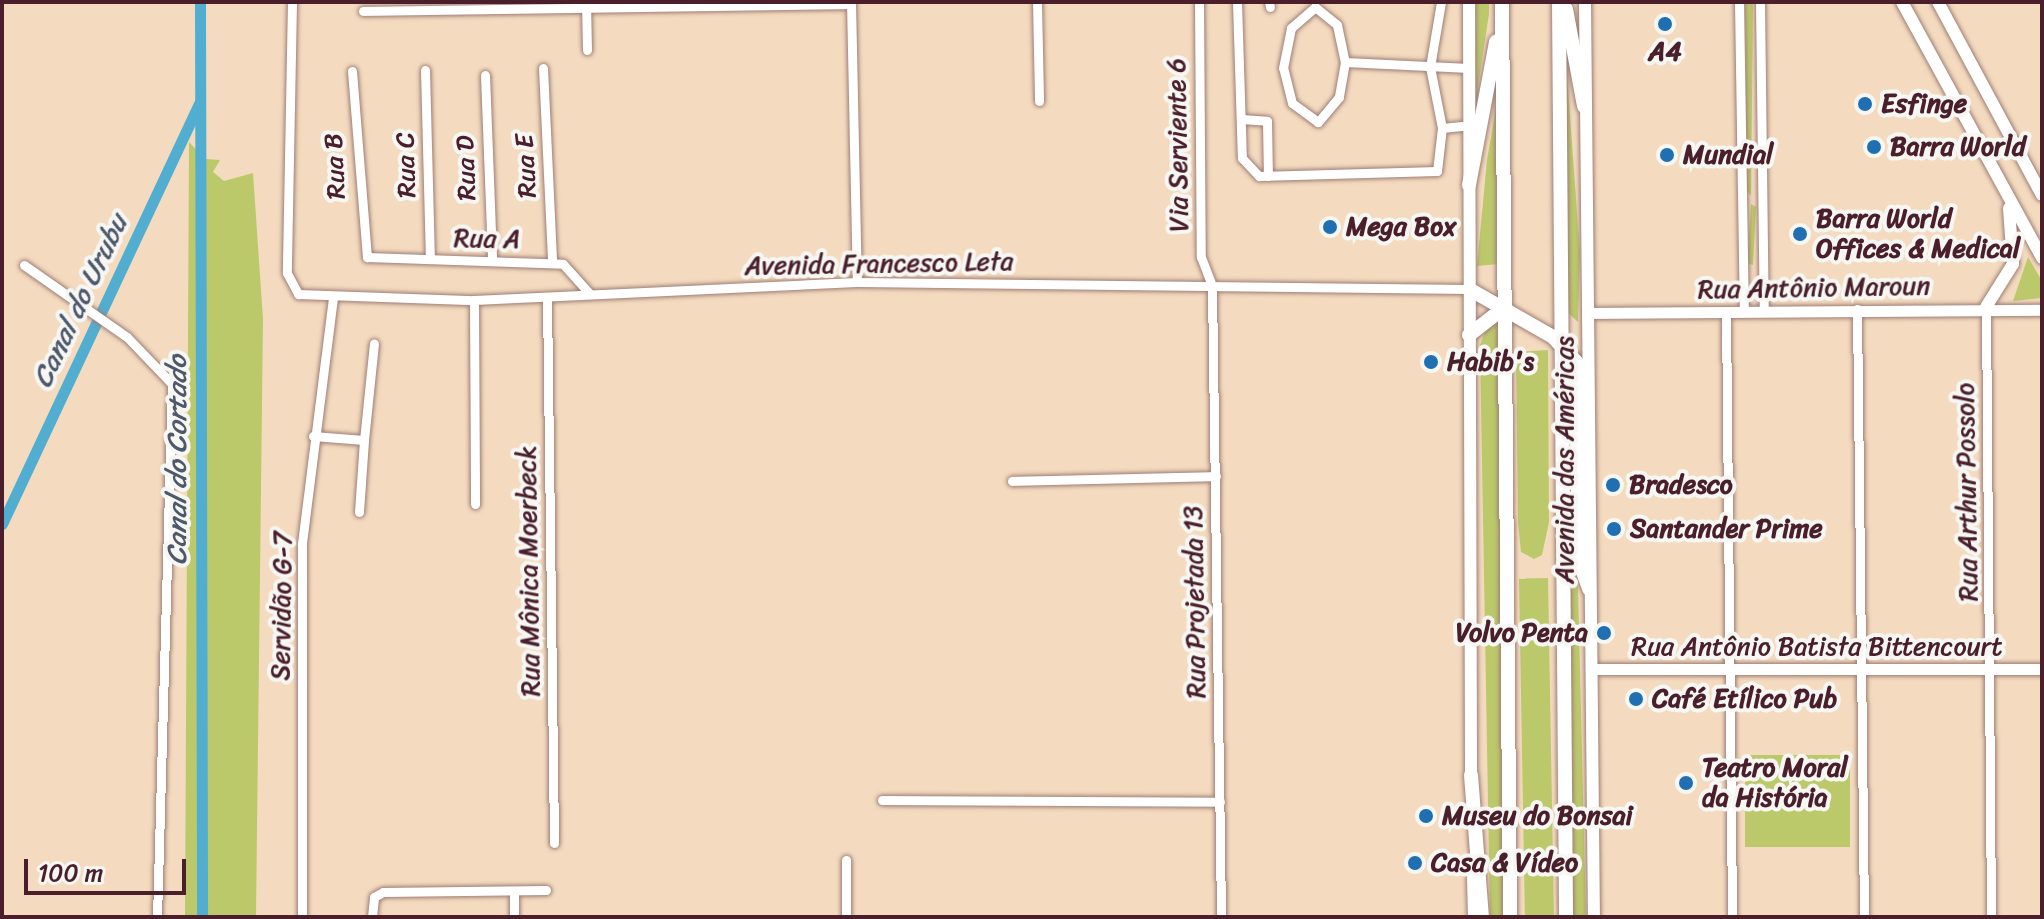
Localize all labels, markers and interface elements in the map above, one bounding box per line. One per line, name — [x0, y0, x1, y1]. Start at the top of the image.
marker: A4 — [1656, 15, 1674, 33]
place label: A4 — [1648, 36, 1682, 68]
street label: Via Serviente 6 — [1161, 57, 1195, 233]
place label: Esfinge — [1881, 88, 1967, 120]
marker: Esfinge — [1856, 95, 1874, 113]
place label: Barra World — [1890, 131, 2026, 163]
street label: Rua B — [318, 132, 352, 200]
street label: Rua C — [389, 132, 423, 198]
street label: Rua E — [509, 133, 543, 199]
street label: Rua D — [449, 135, 483, 201]
marker: Barra World — [1865, 138, 1883, 156]
place label: Mundial — [1683, 139, 1774, 171]
marker: Mundial — [1658, 146, 1676, 164]
place label: Barra World Offices & Medical — [1816, 203, 2020, 264]
water label: Canal do Urubu — [25, 209, 135, 393]
place label: Mega Box — [1346, 211, 1456, 243]
marker: Mega Box — [1321, 218, 1339, 236]
street label: Rua A — [453, 223, 521, 255]
marker: Barra World Offices & Medical — [1791, 225, 1809, 243]
street label: Avenida Francesco Leta — [744, 246, 1014, 282]
street label: Rua Antônio Maroun — [1697, 270, 1931, 306]
street label: Avenida das Américas — [1549, 336, 1581, 584]
place label: Habib's — [1447, 346, 1534, 378]
marker: Habib's — [1422, 353, 1440, 371]
water label: Canal do Cortado — [160, 355, 194, 565]
street label: Rua Arthur Possolo — [1949, 382, 1985, 602]
street label: Rua Mônica Moerbeck — [511, 446, 547, 696]
place label: Bradesco — [1629, 469, 1733, 501]
marker: Bradesco — [1604, 476, 1622, 494]
street label: Rua Projetada 13 — [1178, 505, 1212, 699]
place label: Santander Prime — [1630, 513, 1823, 545]
marker: Santander Prime — [1605, 520, 1623, 538]
street label: Servidão G-7 — [265, 531, 299, 681]
place label: Volvo Penta — [1455, 617, 1588, 649]
marker: Volvo Penta — [1595, 624, 1613, 642]
street label: Rua Antônio Batista Bittencourt — [1632, 631, 2002, 663]
place label: Café Etílico Pub — [1652, 683, 1837, 715]
marker: Café Etílico Pub — [1627, 690, 1645, 708]
place label: Teatro Moral da História — [1702, 752, 1848, 814]
marker: Teatro Moral da História — [1677, 774, 1695, 792]
place label: Museu do Bonsai — [1442, 800, 1633, 832]
marker: Museu do Bonsai — [1417, 807, 1435, 825]
scale bar — [28, 843, 190, 893]
place label: Casa & Vídeo — [1431, 847, 1578, 879]
text: 100 m — [38, 852, 103, 894]
marker: Casa & Vídeo — [1406, 854, 1424, 872]

